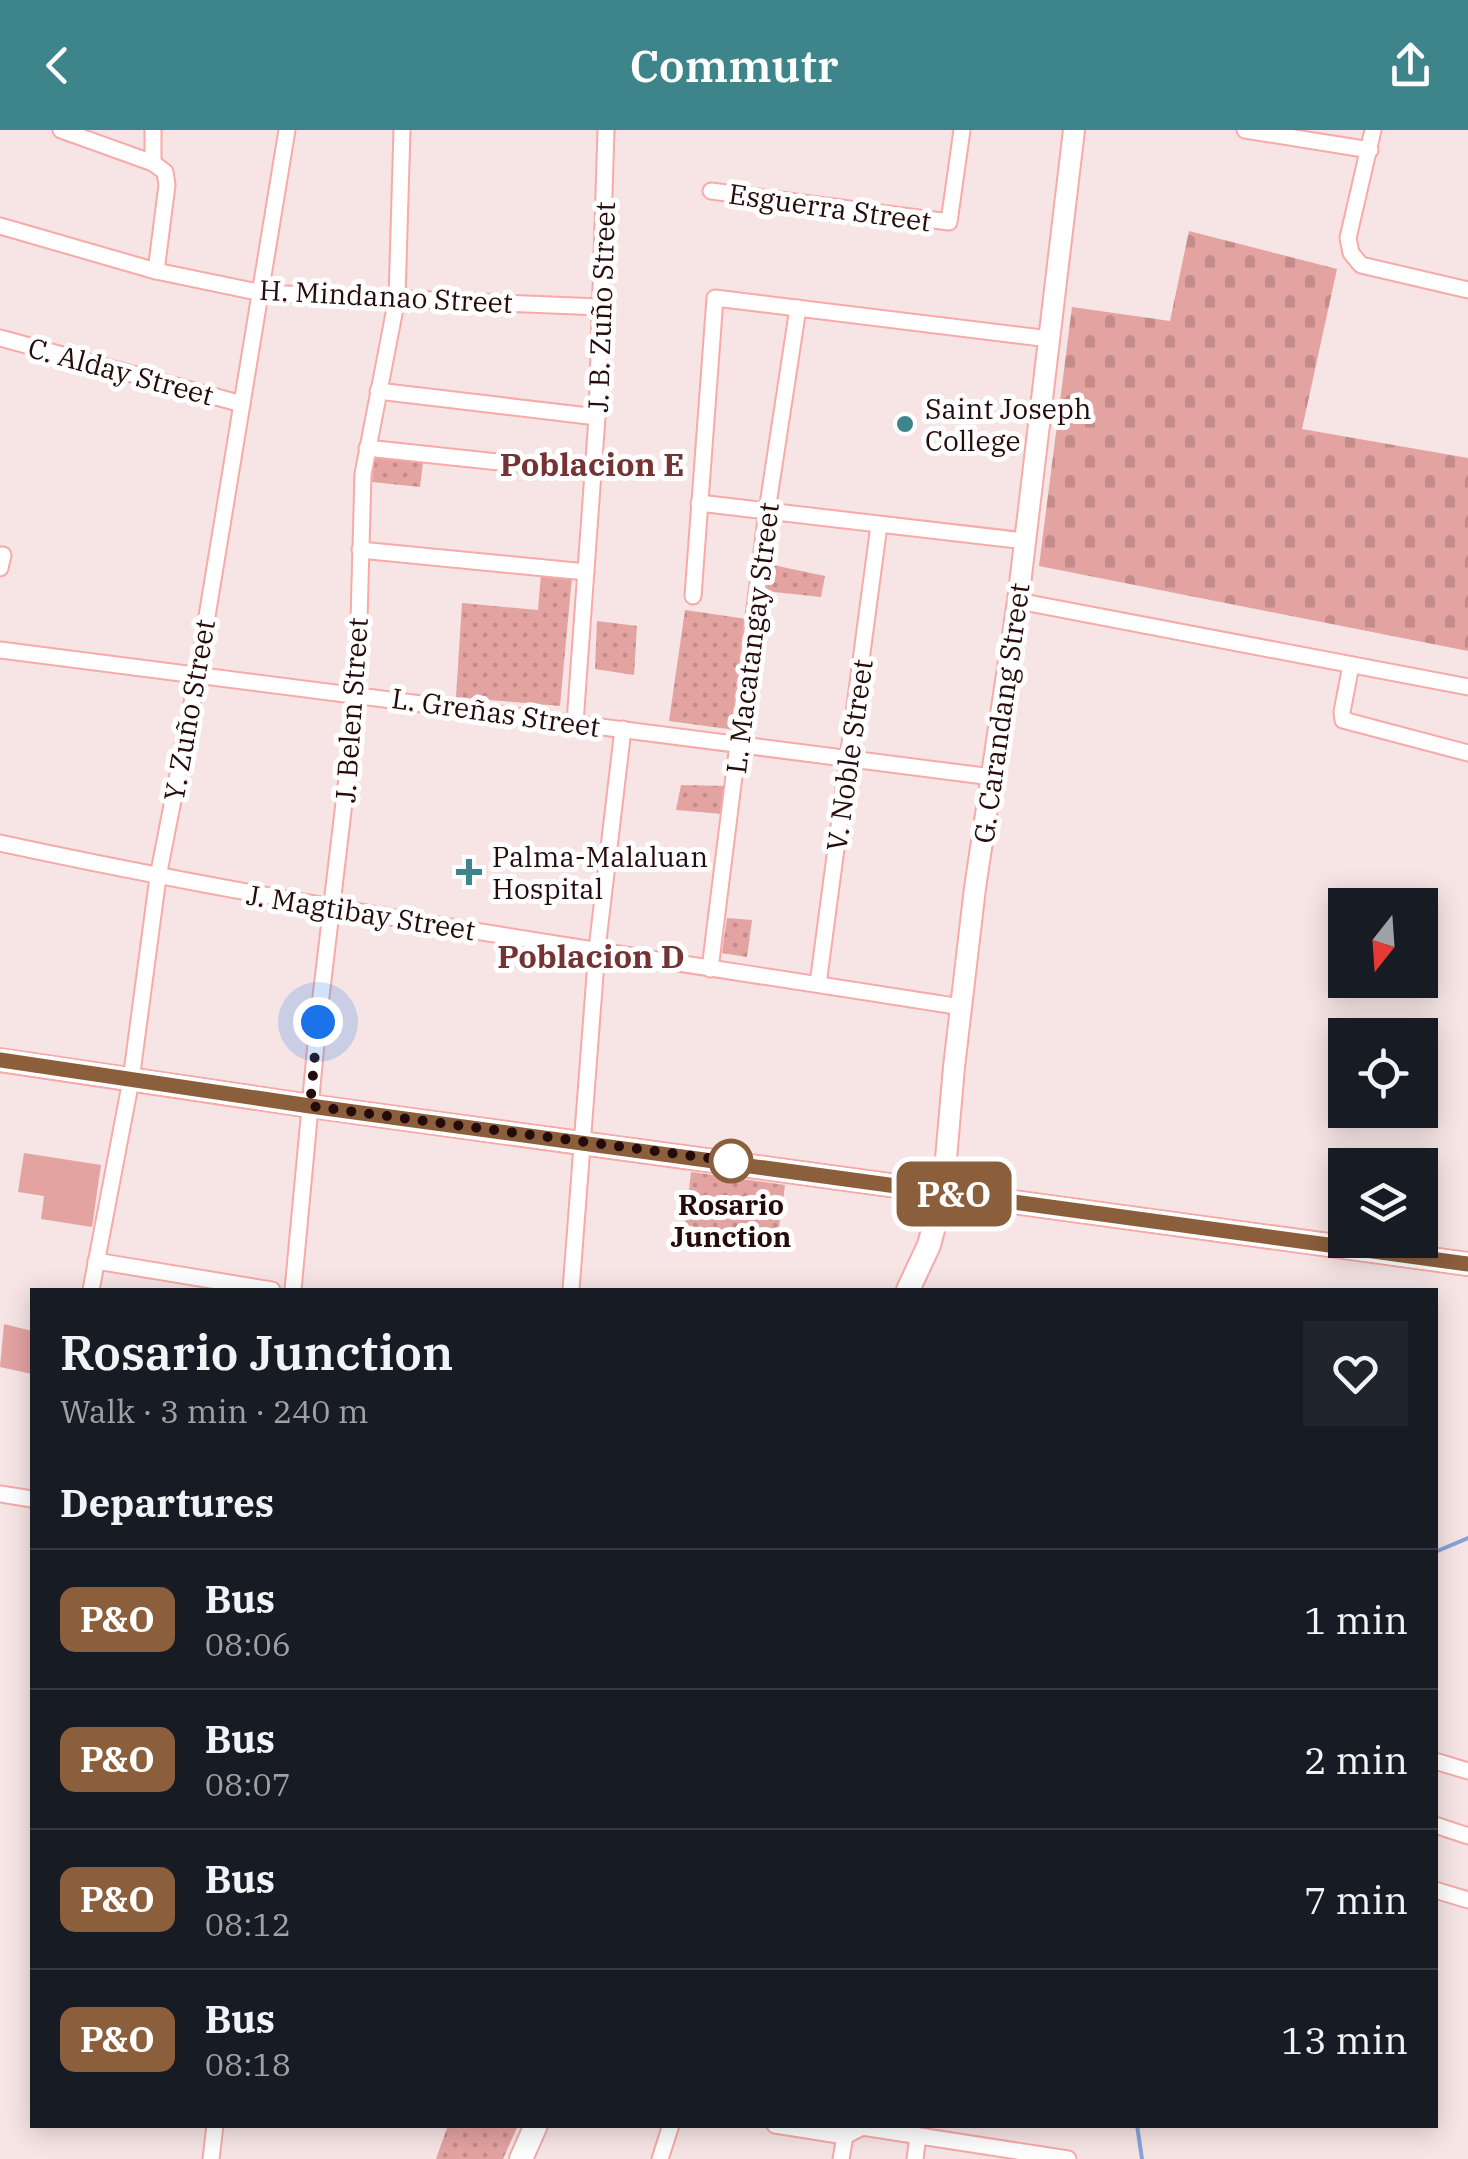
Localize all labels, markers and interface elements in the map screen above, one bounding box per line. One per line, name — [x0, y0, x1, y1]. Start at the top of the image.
text: Commutr — [630, 36, 838, 94]
icon: back — [30, 38, 85, 93]
icon: share — [1383, 38, 1438, 93]
street label: Esguerra Street — [726, 174, 934, 240]
street label: J. B. Zuño Street — [579, 201, 623, 413]
street label: H. Mindanao Street — [258, 271, 514, 321]
street label: C. Alday Street — [24, 328, 218, 414]
place label: Saint Joseph College — [925, 390, 1091, 459]
marker: Saint Joseph College — [894, 413, 916, 435]
district label: Poblacion E — [500, 443, 684, 485]
street label: L. Macatangay Street — [717, 500, 787, 776]
street label: G. Carandang Street — [964, 580, 1038, 846]
street label: Y. Zuño Street — [155, 616, 223, 804]
street label: J. Belen Street — [326, 616, 376, 804]
street label: V. Noble Street — [817, 657, 881, 853]
street label: L. Greñas Street — [389, 679, 603, 745]
place label: Palma-Malaluan Hospital — [492, 838, 708, 907]
marker: Palma-Malaluan Hospital — [456, 859, 482, 885]
street label: J. Magtibay Street — [244, 876, 478, 948]
north arrow — [1328, 888, 1438, 998]
map controls — [1328, 888, 1438, 1258]
district label: Poblacion D — [497, 935, 685, 977]
your location — [293, 997, 343, 1047]
button: locate — [1328, 1018, 1438, 1128]
marker: Rosario Junction — [710, 1140, 752, 1182]
button: layers — [1328, 1148, 1438, 1258]
line badge: P&O — [896, 1162, 1012, 1226]
text: P&O — [917, 1171, 991, 1217]
place label: Rosario Junction — [671, 1186, 791, 1255]
text: Rosario Junction — [60, 1321, 453, 1383]
button: heart — [1303, 1321, 1408, 1426]
text: Walk · 3 min · 240 m — [60, 1390, 368, 1432]
text: Departures — [60, 1478, 274, 1527]
text: Bus — [205, 1574, 275, 1623]
text: 1 min — [1304, 1595, 1408, 1644]
text: P&O — [80, 1596, 155, 1642]
text: 08:06 — [205, 1623, 291, 1665]
text: Bus — [205, 1714, 275, 1763]
text: 2 min — [1304, 1735, 1408, 1784]
text: P&O — [80, 1736, 155, 1782]
text: 08:07 — [205, 1763, 291, 1805]
text: Bus — [205, 1854, 275, 1903]
text: 7 min — [1304, 1875, 1408, 1924]
text: P&O — [80, 1876, 155, 1922]
text: 08:12 — [205, 1903, 291, 1945]
text: Bus — [205, 1994, 275, 2043]
text: 13 min — [1281, 2015, 1408, 2064]
text: P&O — [80, 2016, 155, 2062]
text: 08:18 — [205, 2043, 291, 2085]

